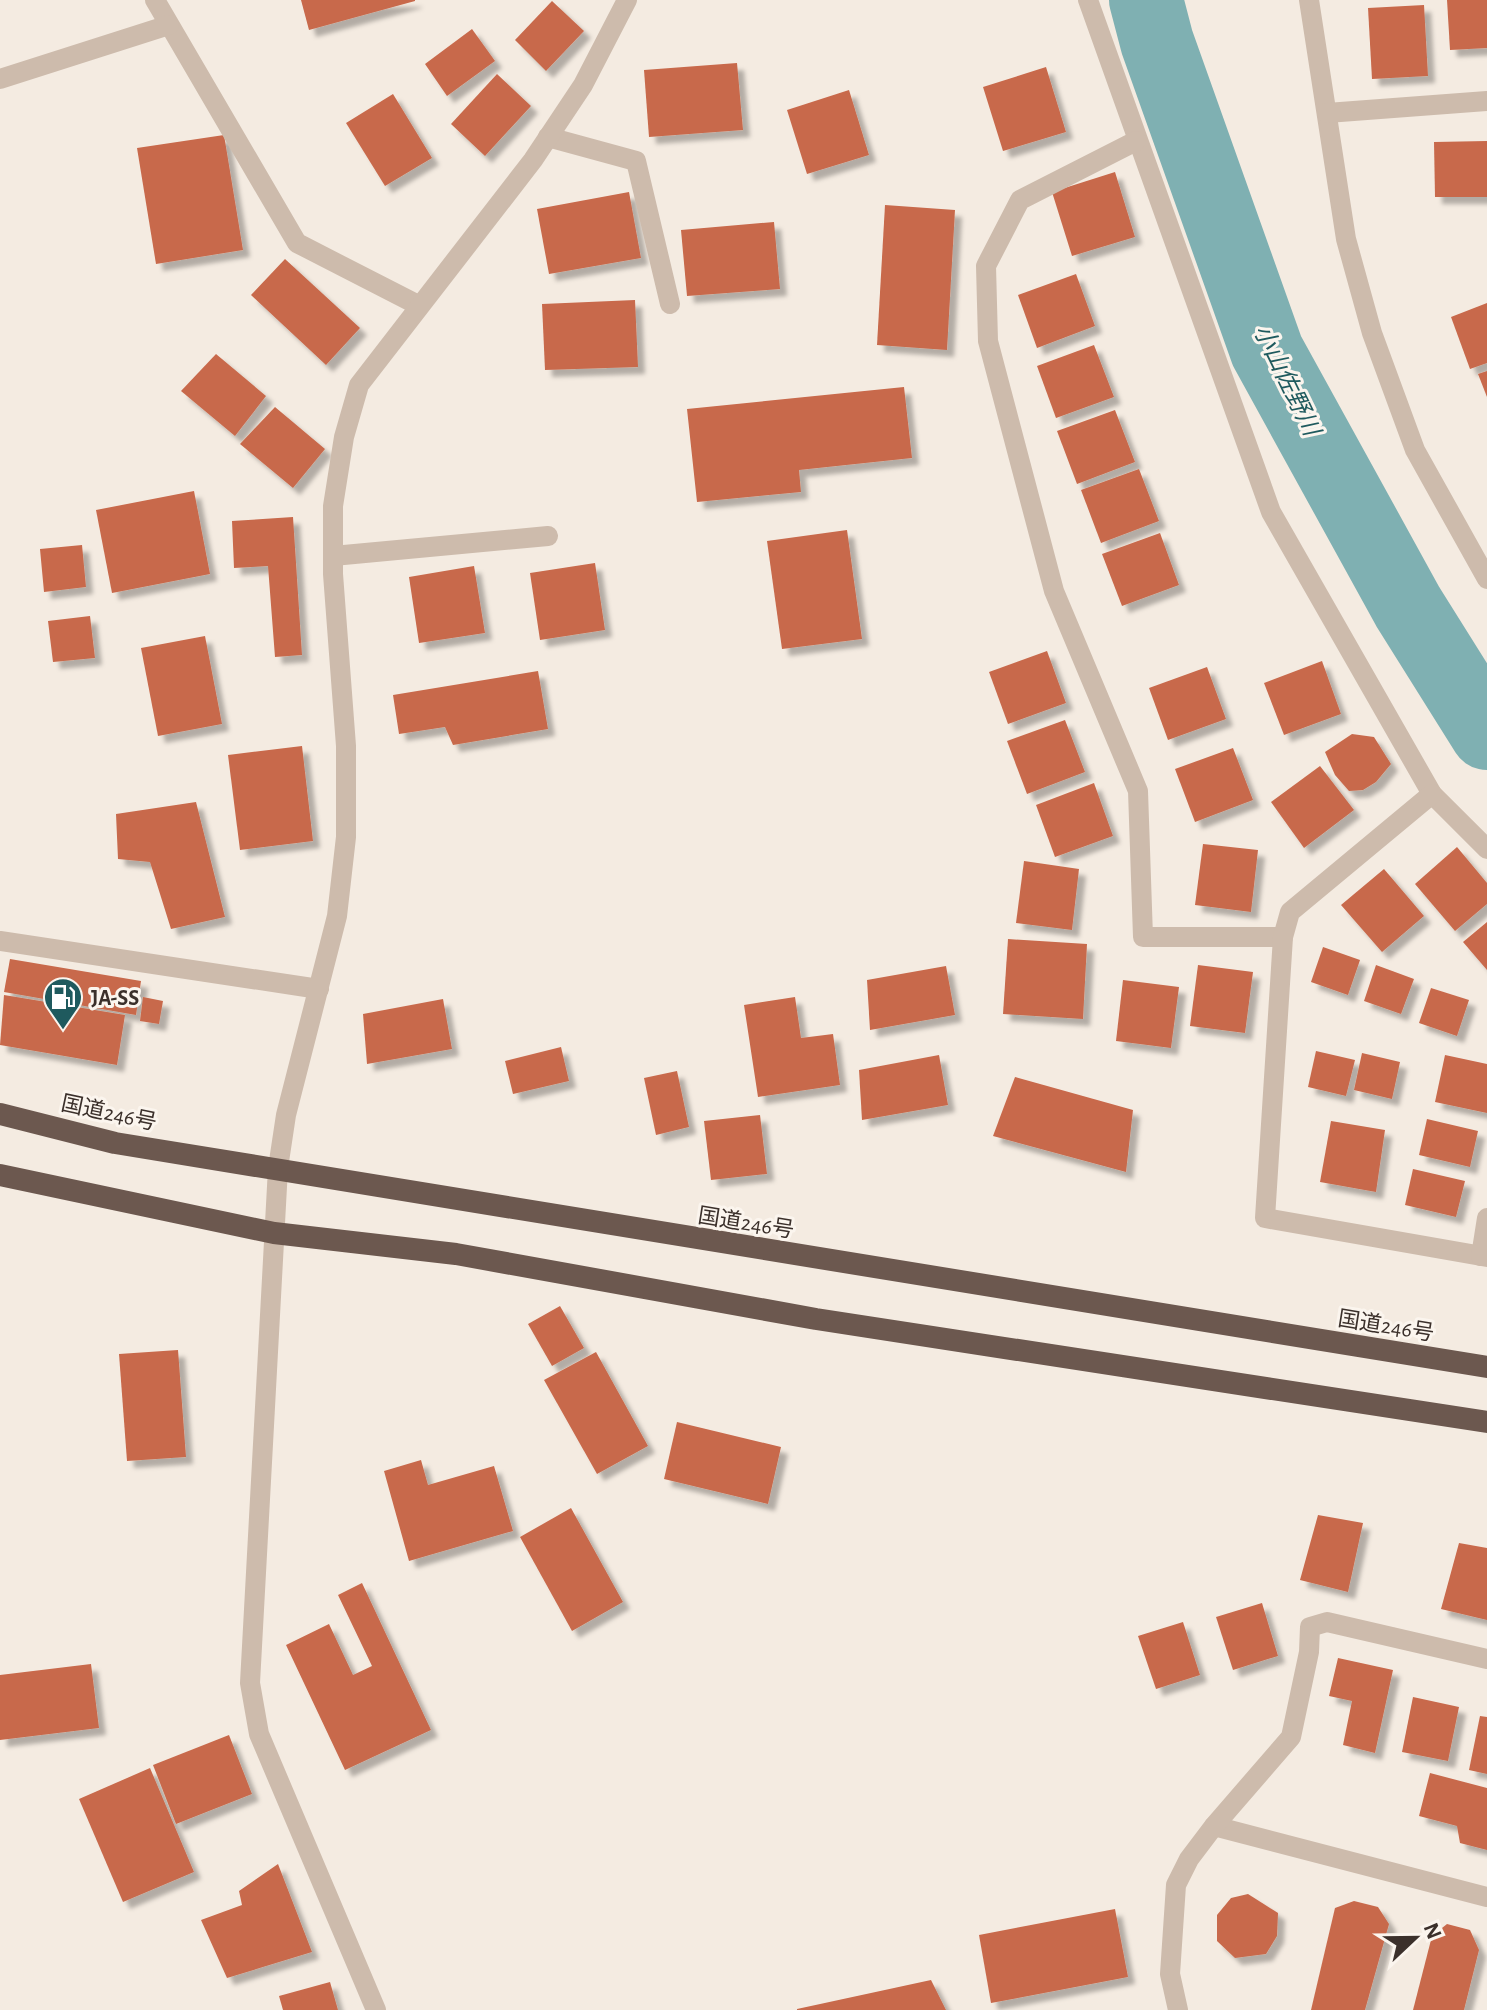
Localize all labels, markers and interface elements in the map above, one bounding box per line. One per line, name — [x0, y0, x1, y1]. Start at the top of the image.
water label: 小山佐野川 — [1249, 320, 1326, 442]
fuel station icon: JA-SS — [42, 976, 84, 1031]
place label: JA-SS — [91, 987, 139, 1009]
street label: 国道246号 — [59, 1091, 159, 1134]
street label: 国道246号 — [696, 1204, 796, 1241]
street label: 国道246号 — [1336, 1307, 1436, 1344]
north arrow — [1375, 1898, 1455, 1978]
text: N — [1420, 1920, 1446, 1942]

